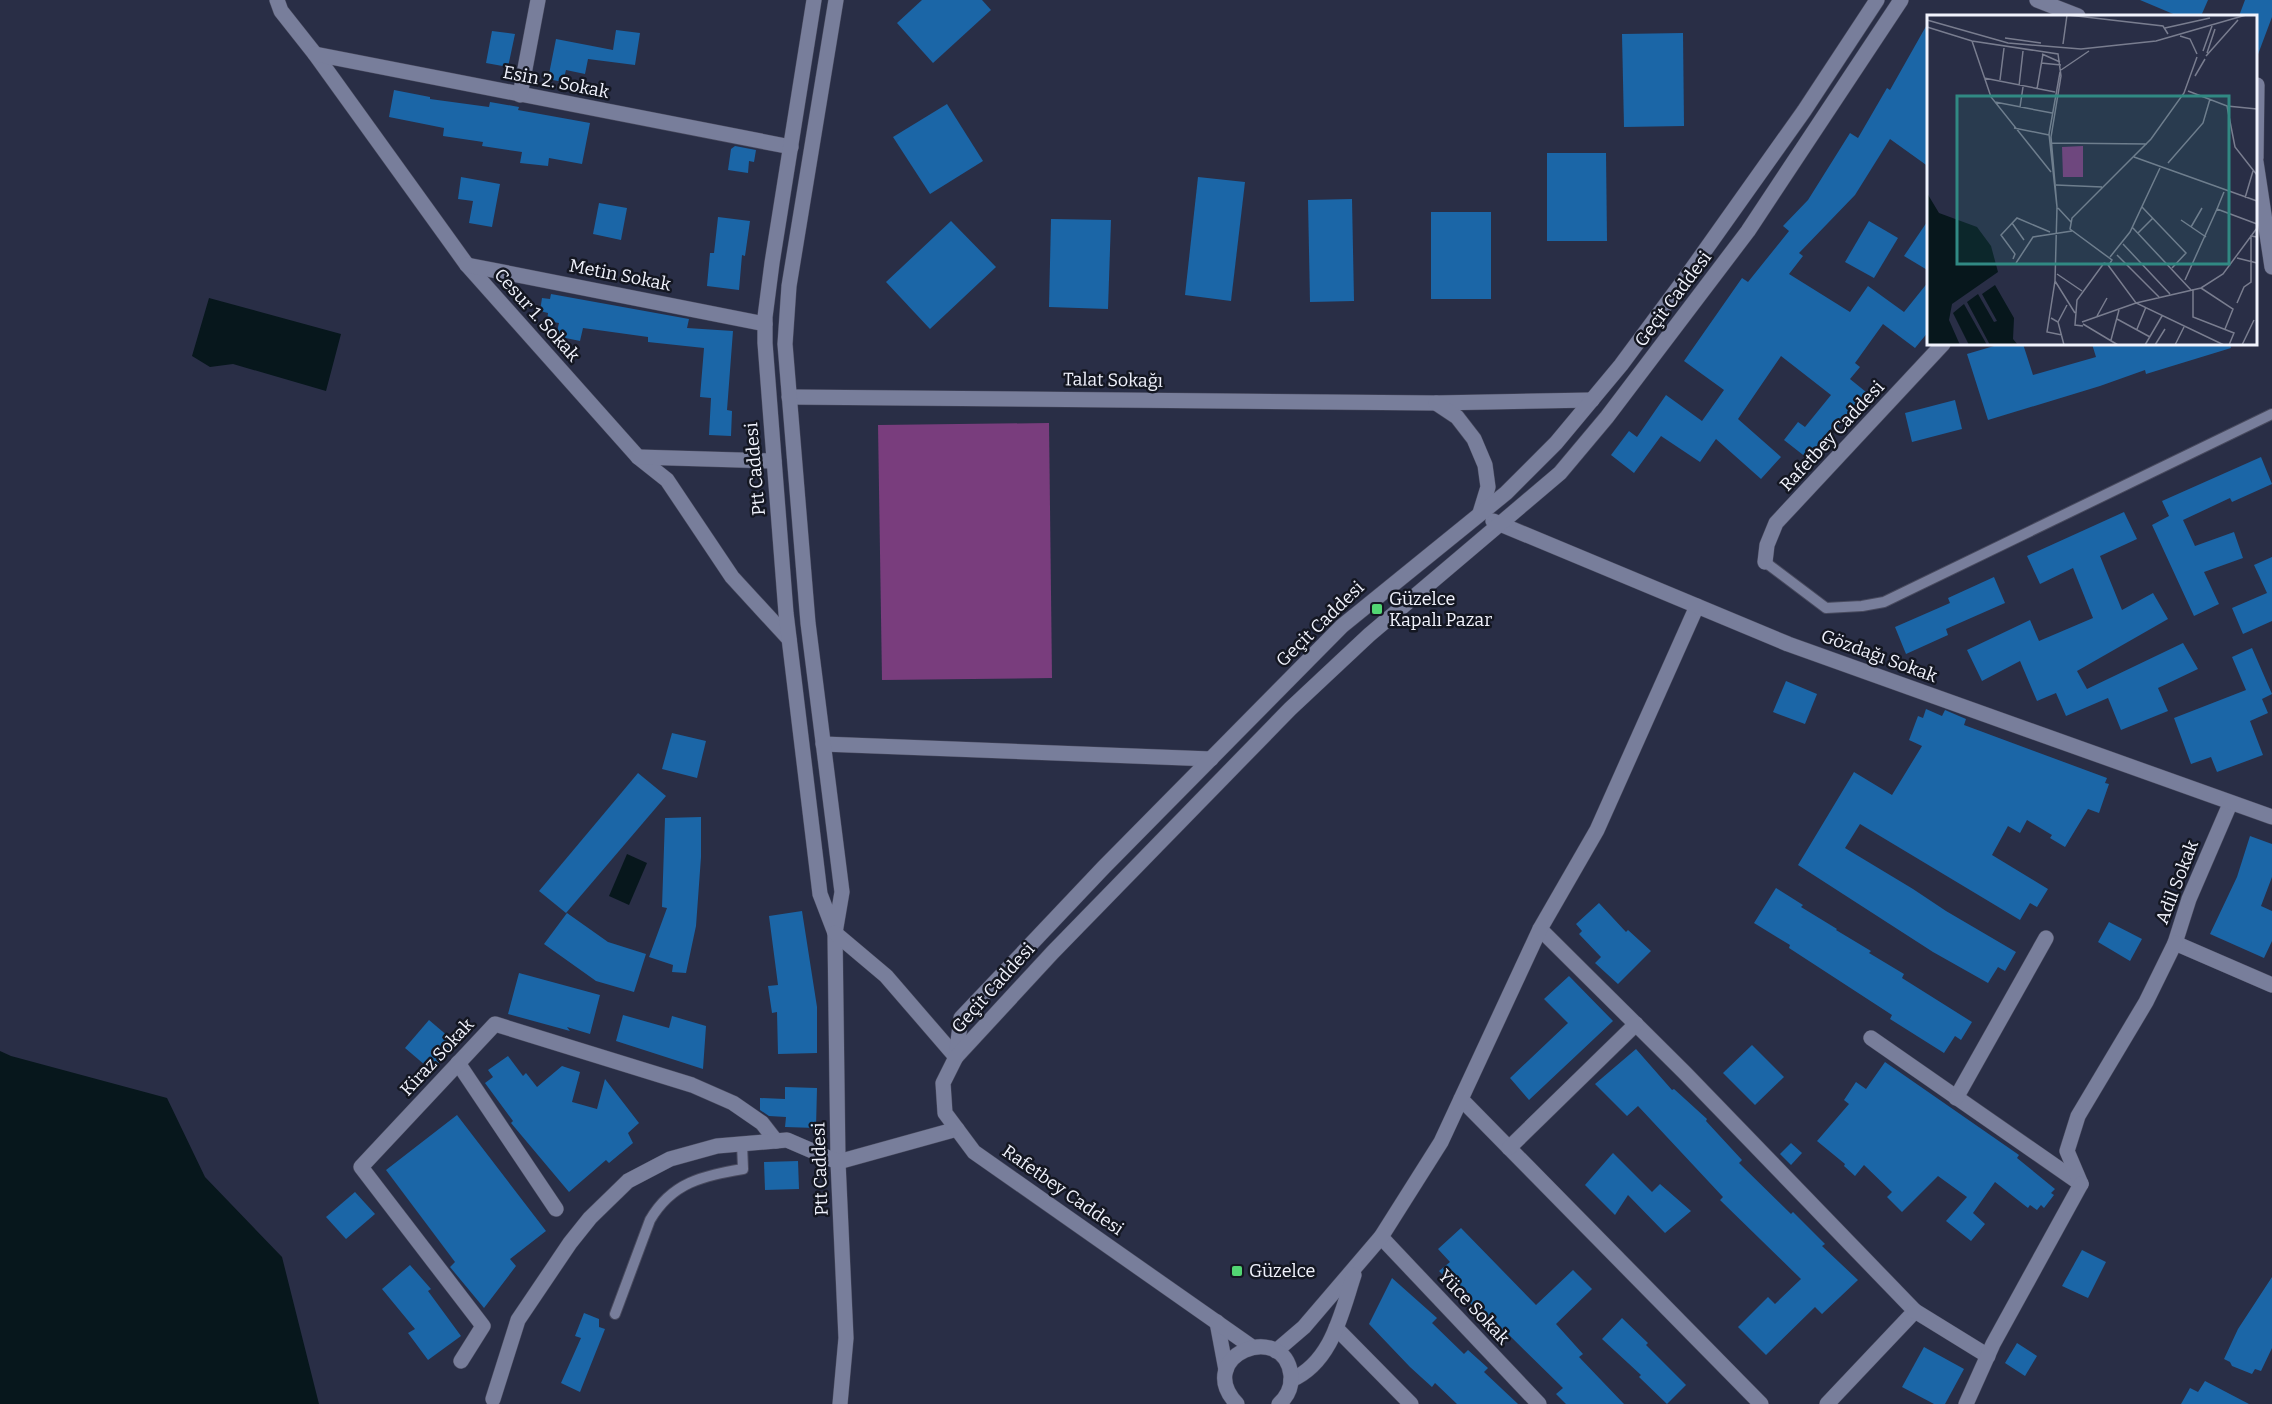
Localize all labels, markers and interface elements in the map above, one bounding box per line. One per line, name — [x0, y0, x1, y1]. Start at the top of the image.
inset map — [1927, 15, 2257, 345]
street label: Esin 2. Sokak — [501, 61, 612, 103]
street label: Geçit Caddesi — [1630, 247, 1716, 351]
street label: Metin Sokak — [567, 254, 673, 296]
street label: Cesur 1. Sokak — [489, 264, 585, 367]
street label: Talat Sokağı — [1063, 368, 1163, 392]
street label: Rafetbey Caddesi — [1775, 376, 1889, 496]
street label: Ptt Caddesi — [740, 422, 770, 516]
street label: Geçit Caddesi — [1271, 577, 1369, 671]
place label: Güzelce Kapalı Pazar — [1389, 588, 1492, 631]
marker: Güzelce Kapalı Pazar — [1370, 602, 1384, 616]
street label: Gözdağı Sokak — [1818, 625, 1941, 687]
street label: Adil Sokak — [2151, 836, 2203, 927]
street label: Geçit Caddesi — [947, 938, 1039, 1038]
street label: Kiraz Sokak — [396, 1013, 479, 1100]
street label: Ptt Caddesi — [807, 1122, 833, 1216]
street label: Rafetbey Caddesi — [998, 1140, 1128, 1240]
place label: Güzelce — [1249, 1260, 1315, 1282]
marker: Güzelce — [1230, 1264, 1244, 1278]
street label: Yüce Sokak — [1434, 1265, 1515, 1350]

